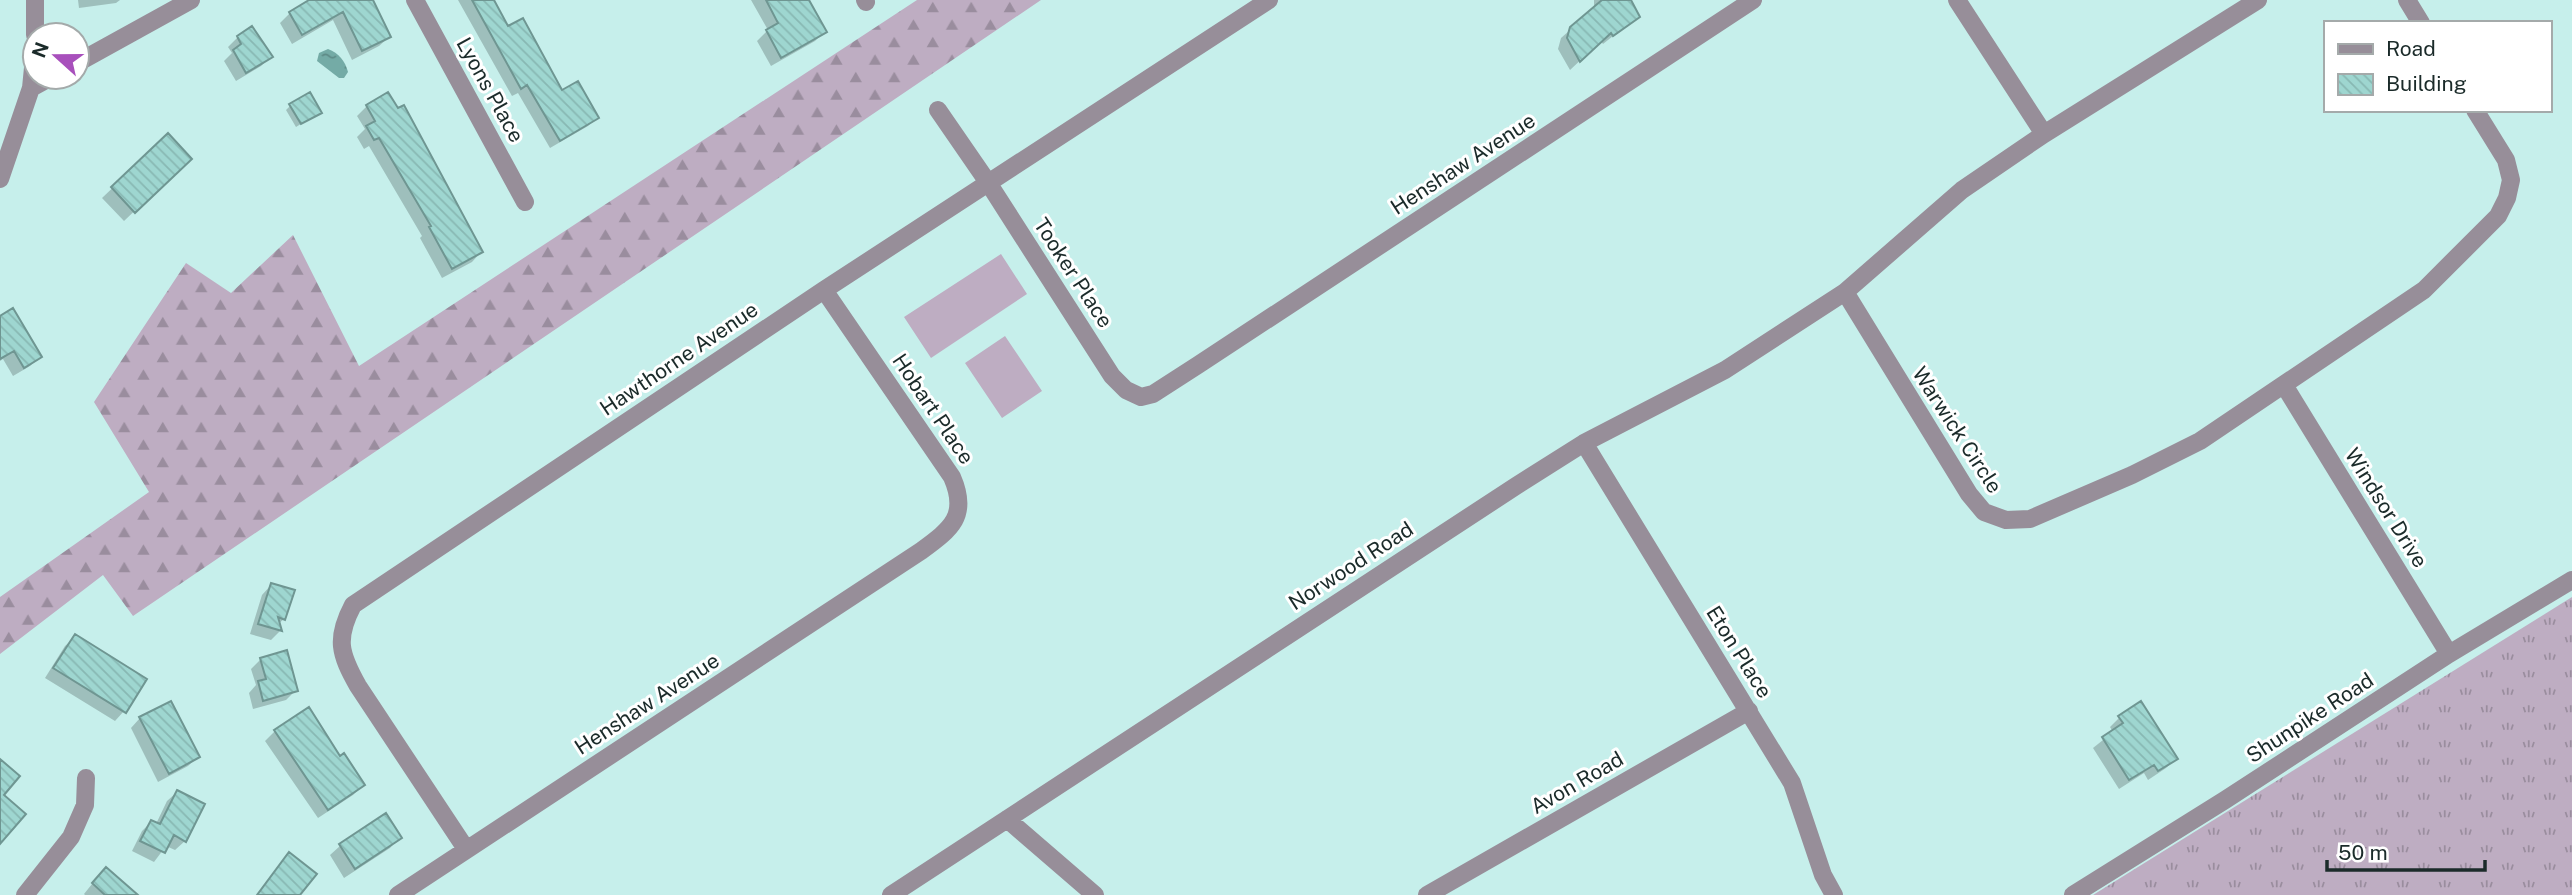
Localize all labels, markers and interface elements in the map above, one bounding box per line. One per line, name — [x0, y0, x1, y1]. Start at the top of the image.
north arrow — [21, 21, 91, 91]
legend — [2324, 21, 2551, 112]
street label: Lyons Place — [451, 33, 530, 147]
text: Road — [2386, 36, 2436, 61]
text: N — [27, 39, 53, 61]
text: Building — [2386, 71, 2467, 96]
street label: Henshaw Avenue — [1386, 108, 1540, 220]
street label: Tooker Place — [1029, 213, 1118, 332]
street label: Hawthorne Avenue — [595, 296, 762, 421]
street label: Hobart Place — [887, 349, 979, 469]
street label: Warwick Circle — [1907, 362, 2008, 498]
street label: Windsor Drive — [2340, 443, 2433, 572]
street label: Norwood Road — [1284, 516, 1418, 615]
street label: Eton Place — [1701, 601, 1778, 702]
street label: Henshaw Avenue — [570, 648, 724, 760]
street label: Shunpike Road — [2242, 667, 2378, 768]
street label: Avon Road — [1526, 746, 1628, 819]
scale bar — [2327, 828, 2484, 872]
text: 50 m — [2338, 840, 2388, 865]

